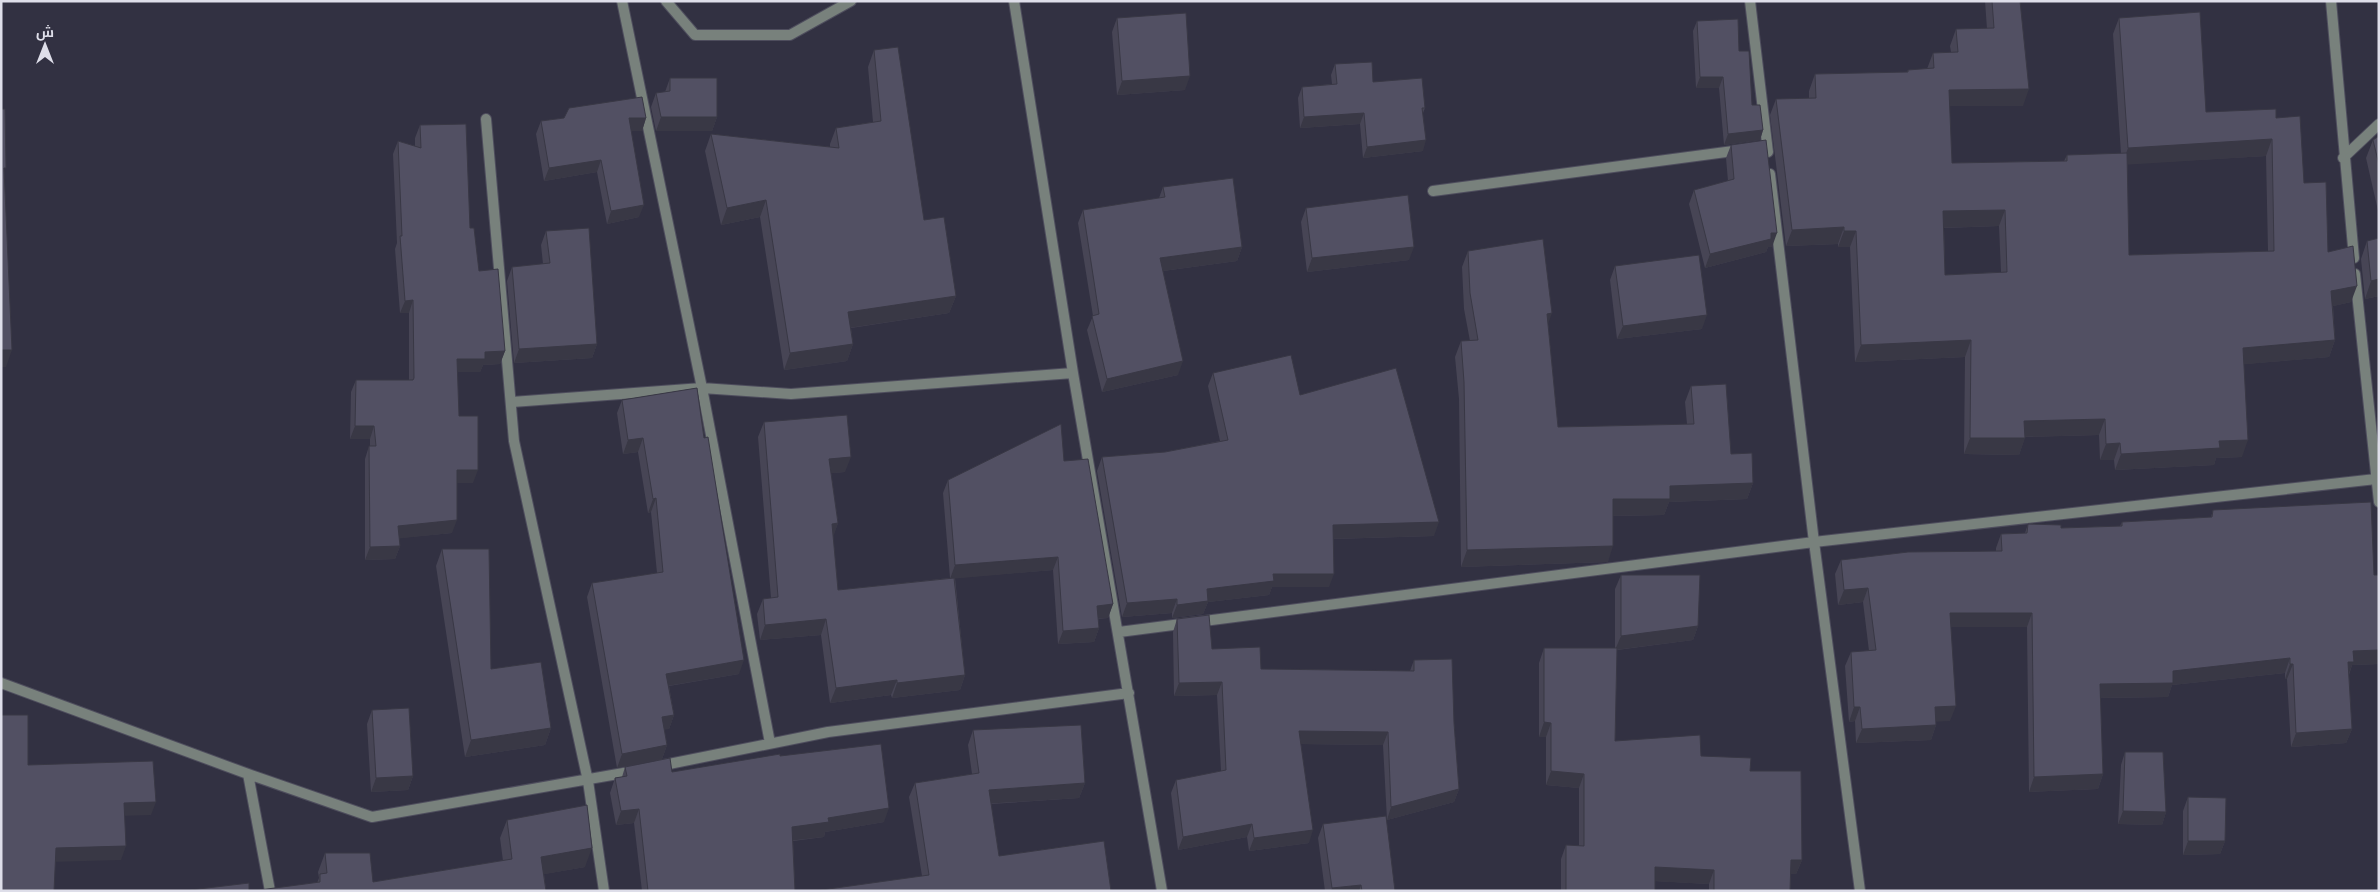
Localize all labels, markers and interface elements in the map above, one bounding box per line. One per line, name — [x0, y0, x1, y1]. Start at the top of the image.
north arrow — [20, 20, 70, 70]
text: ش — [36, 23, 54, 41]

